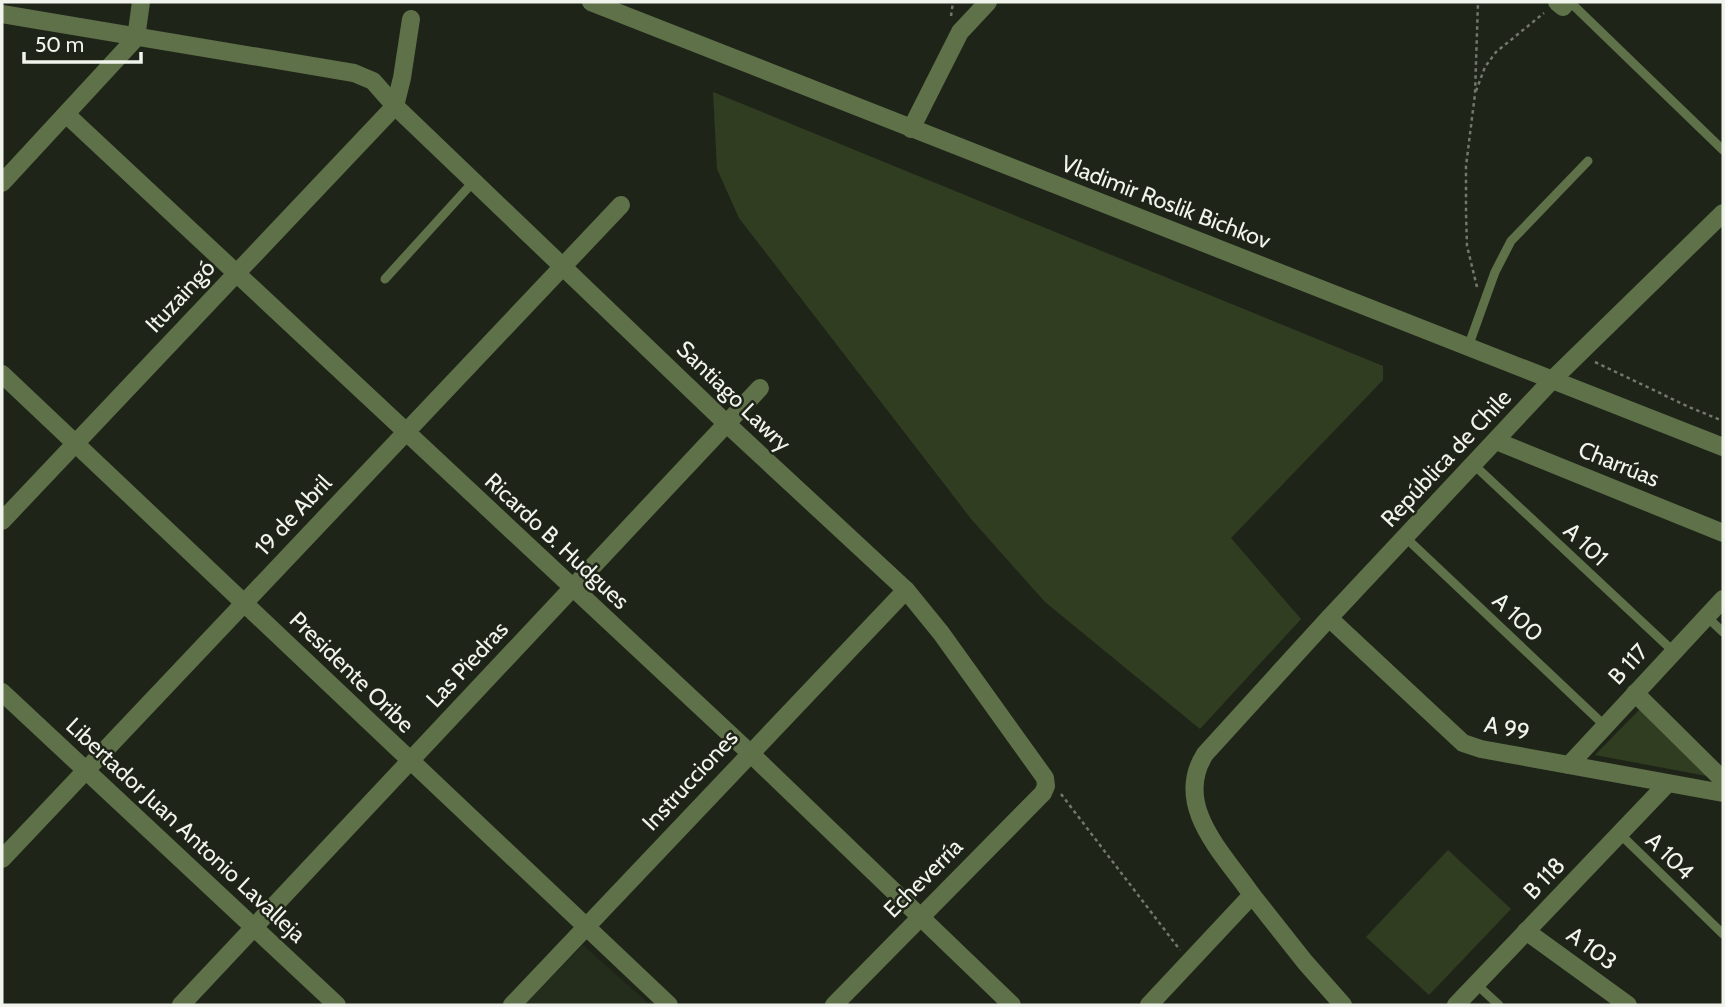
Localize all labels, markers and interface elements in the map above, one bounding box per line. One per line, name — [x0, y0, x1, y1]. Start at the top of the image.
scale bar — [24, 21, 142, 65]
text: 50 m — [35, 32, 84, 57]
street label: Vladimir Roslik Bichkov — [1057, 149, 1275, 255]
street label: Ituzaingó — [139, 254, 221, 338]
street label: Santiago Lawry — [671, 335, 797, 458]
street label: República de Chile — [1375, 383, 1517, 533]
street label: Charrúas — [1574, 435, 1664, 493]
street label: Ricardo B. Hudgues — [479, 467, 635, 615]
street label: 19 de Abril — [249, 468, 338, 561]
street label: A 101 — [1558, 517, 1614, 571]
street label: A 100 — [1487, 587, 1549, 647]
street label: Presidente Oribe — [284, 606, 420, 739]
street label: Las Piedras — [420, 615, 514, 713]
street label: B 117 — [1602, 638, 1654, 690]
street label: A 99 — [1482, 710, 1532, 746]
street label: Libertador Juan Antonio Lavalleja — [60, 712, 312, 948]
street label: Instrucciones — [636, 724, 744, 836]
street label: A 104 — [1640, 826, 1700, 886]
street label: Echeverría — [878, 833, 968, 923]
street label: B 118 — [1517, 851, 1571, 905]
street label: A 103 — [1561, 920, 1623, 976]

